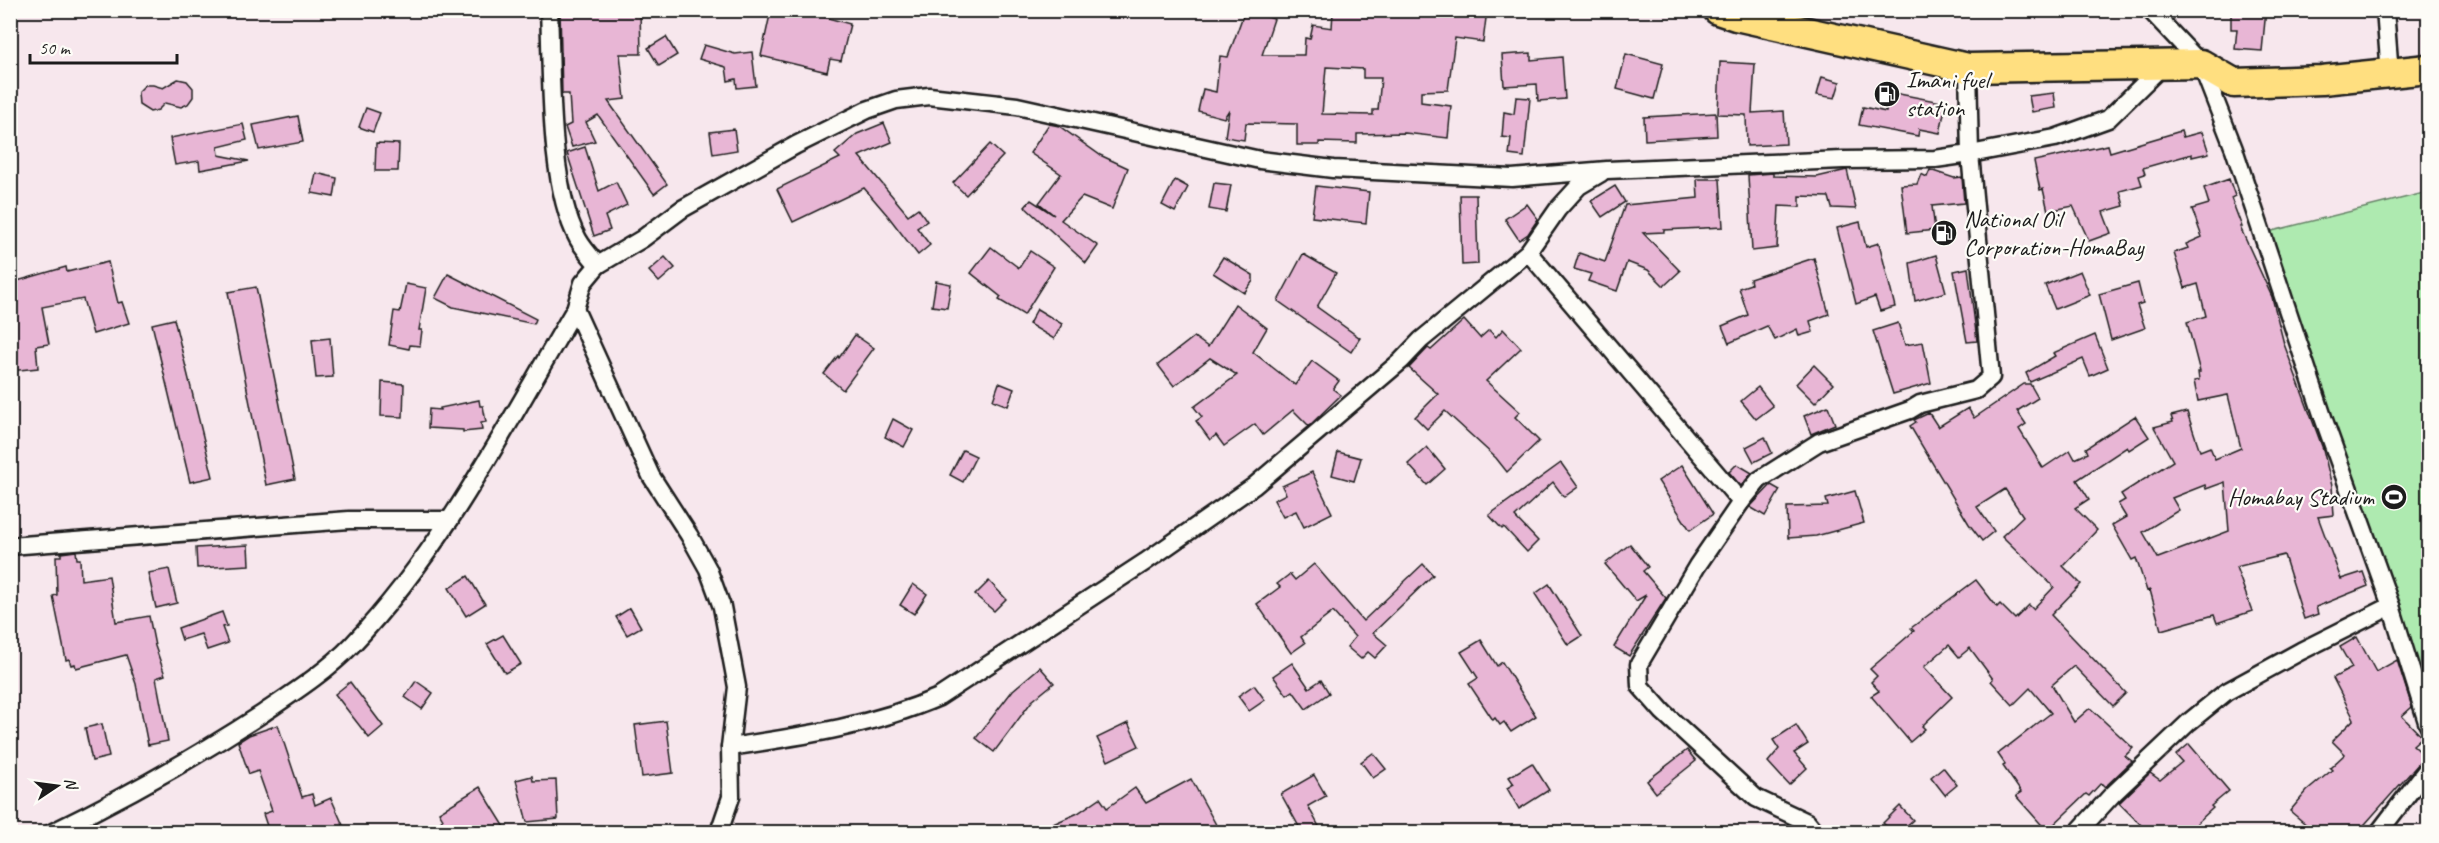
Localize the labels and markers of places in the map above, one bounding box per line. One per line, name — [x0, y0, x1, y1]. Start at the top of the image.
place label: Imani fuel station — [1906, 65, 1993, 123]
fuel station icon: Imani fuel station — [1872, 79, 1902, 109]
place label: National Oil Corporation-HomaBay — [1964, 204, 2145, 262]
fuel station icon: National Oil Corporation-HomaBay — [1929, 218, 1959, 248]
place label: Homabay Stadium — [2228, 482, 2375, 512]
sports icon: Homabay Stadium — [2379, 482, 2409, 512]

